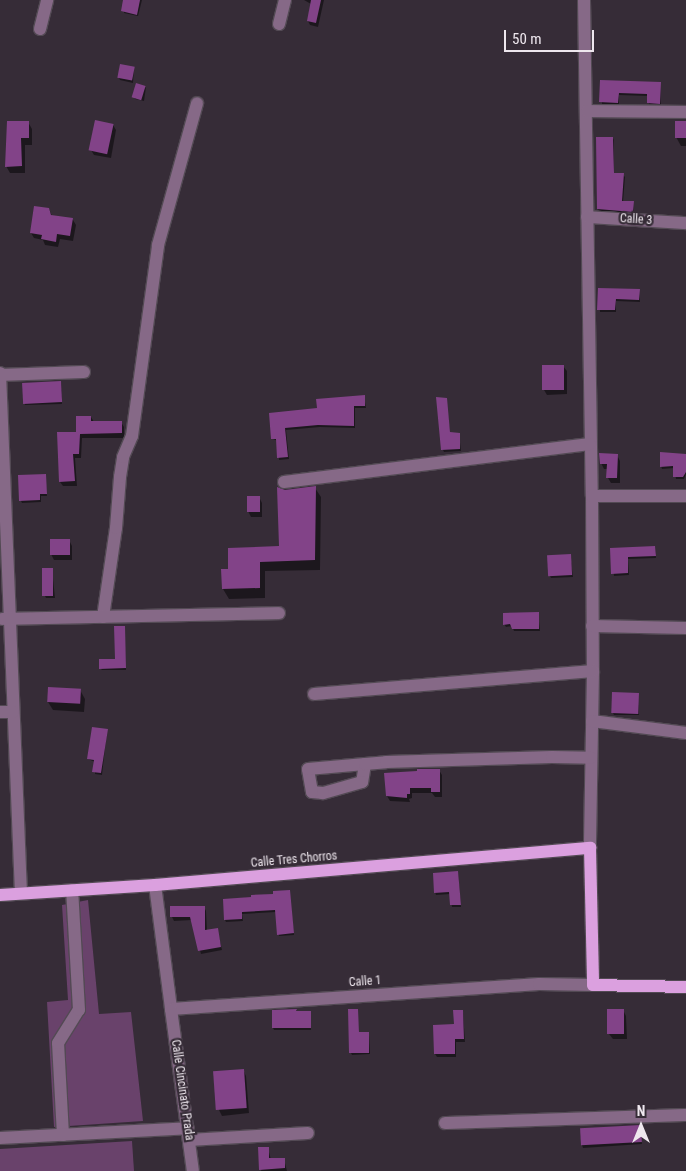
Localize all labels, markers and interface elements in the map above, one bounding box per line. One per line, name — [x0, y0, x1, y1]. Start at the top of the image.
scale bar — [506, 20, 596, 52]
text: 50 m — [512, 30, 542, 48]
street label: Calle 3 — [619, 212, 653, 228]
street label: Calle Tres Chorros — [250, 849, 338, 871]
street label: Calle 1 — [348, 974, 382, 990]
street label: Calle Cincinato Prada — [168, 1039, 196, 1141]
north arrow — [616, 1101, 666, 1151]
text: N — [637, 1103, 645, 1119]

